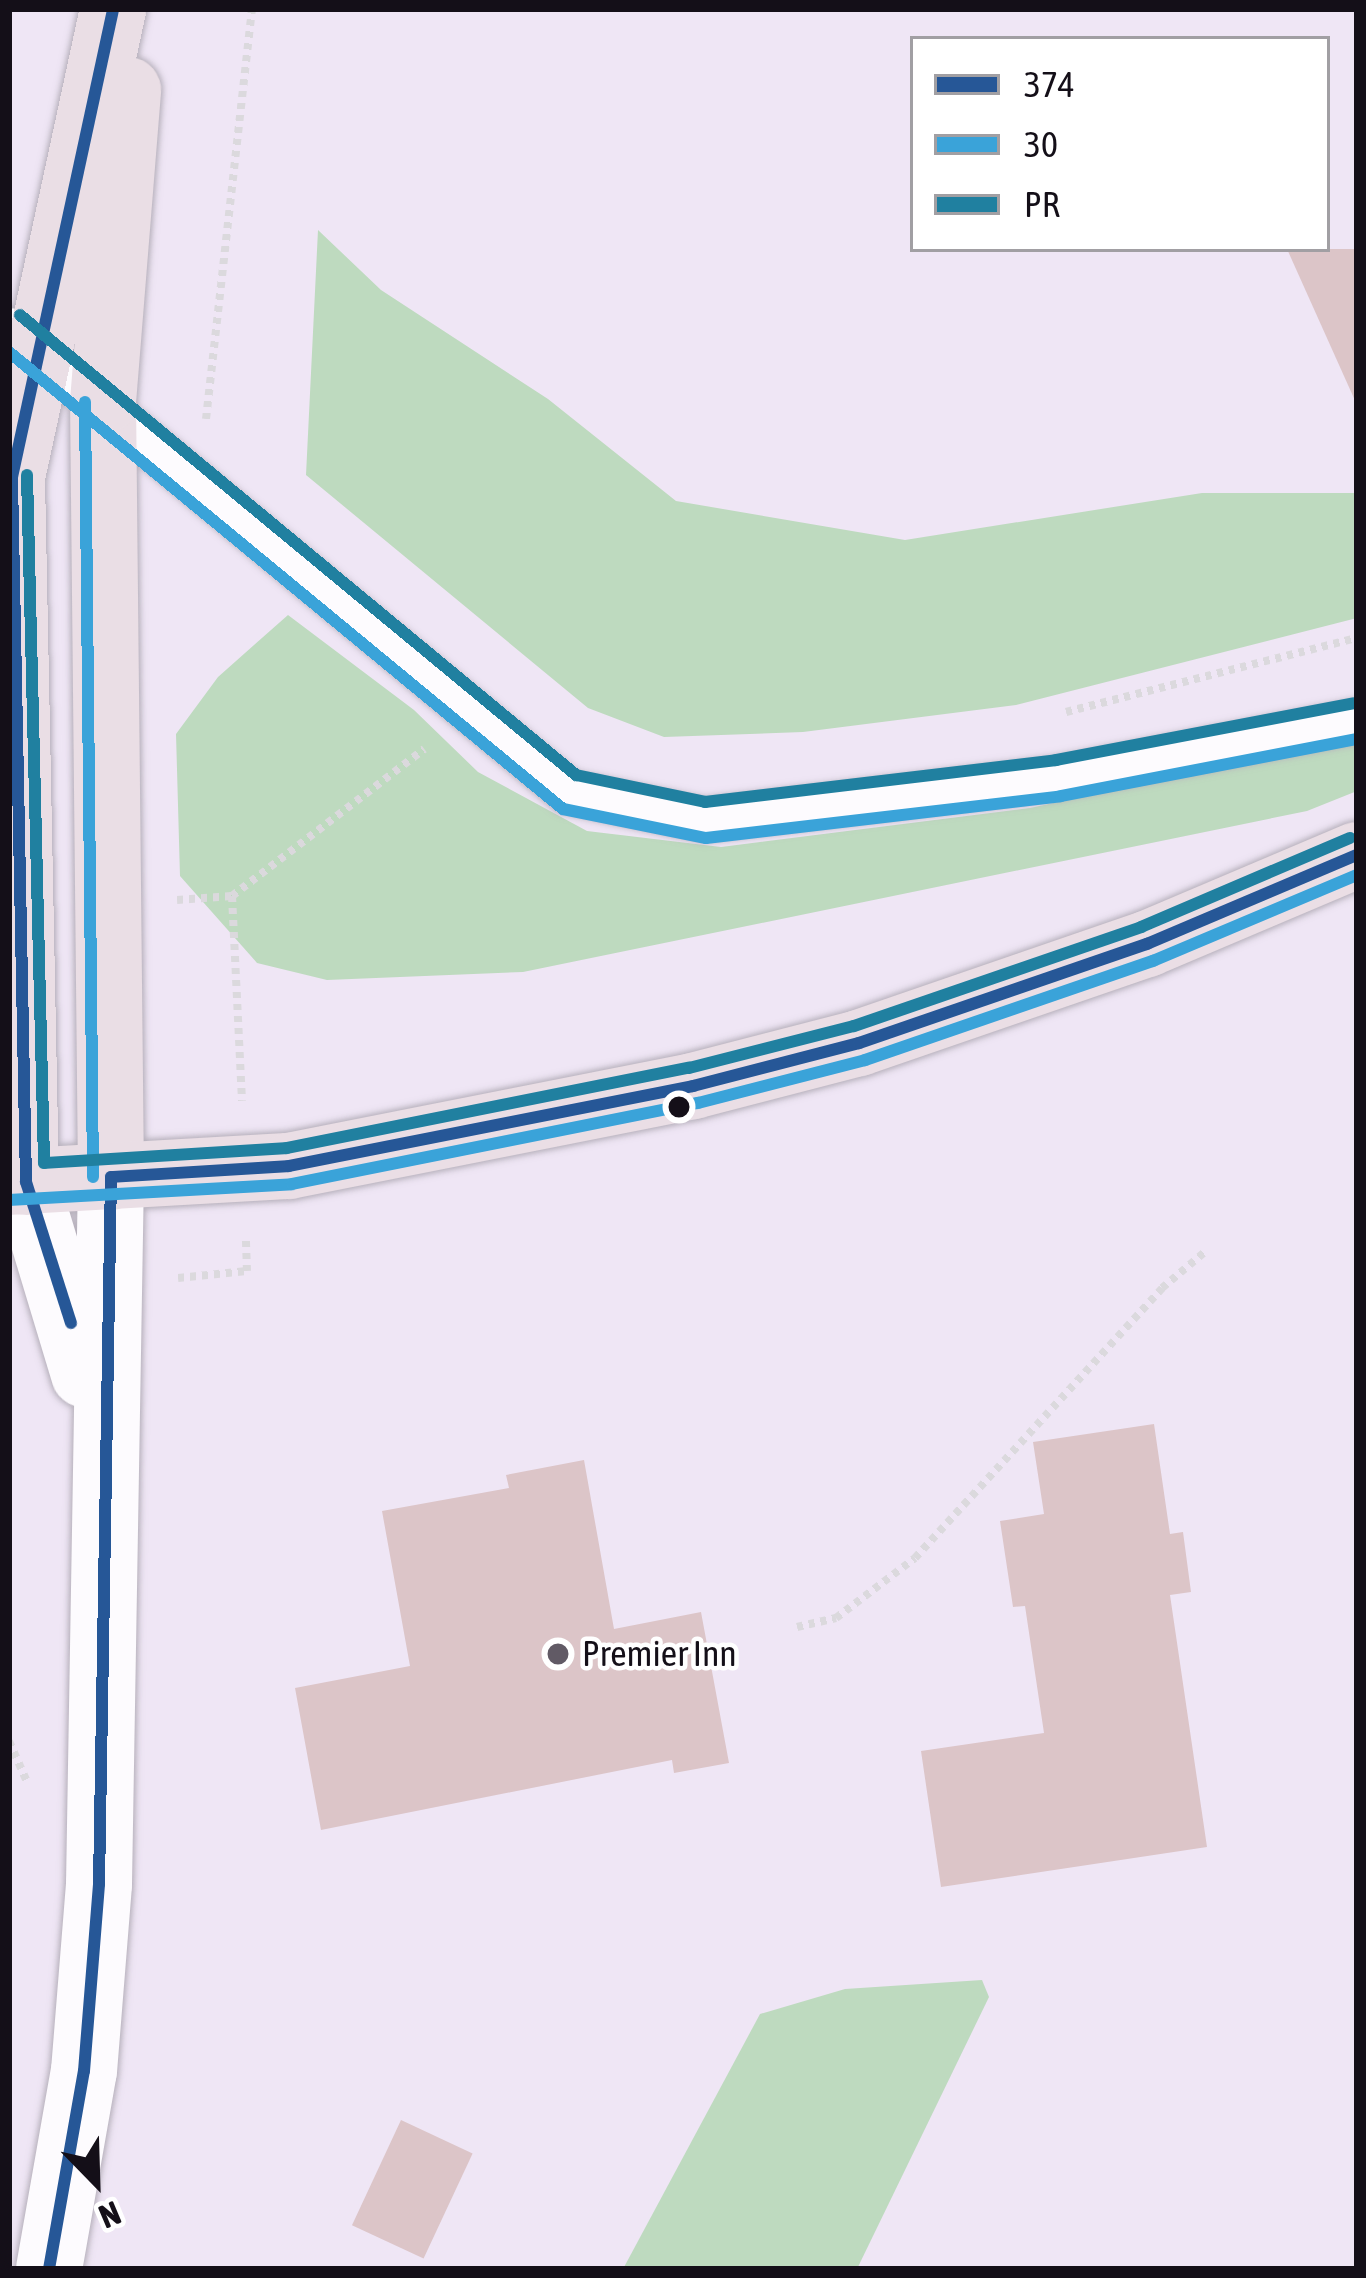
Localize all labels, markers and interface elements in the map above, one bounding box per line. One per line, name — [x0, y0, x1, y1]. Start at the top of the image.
legend — [910, 36, 1330, 252]
text: 374 — [1024, 63, 1075, 105]
text: 30 — [1024, 123, 1058, 165]
text: PR — [1024, 183, 1060, 225]
unlabelled marker — [668, 1096, 690, 1118]
place label: Premier Inn — [582, 1632, 737, 1676]
marker: Premier Inn — [545, 1641, 571, 1667]
north arrow — [36, 2122, 156, 2242]
text: N — [94, 2194, 126, 2236]

